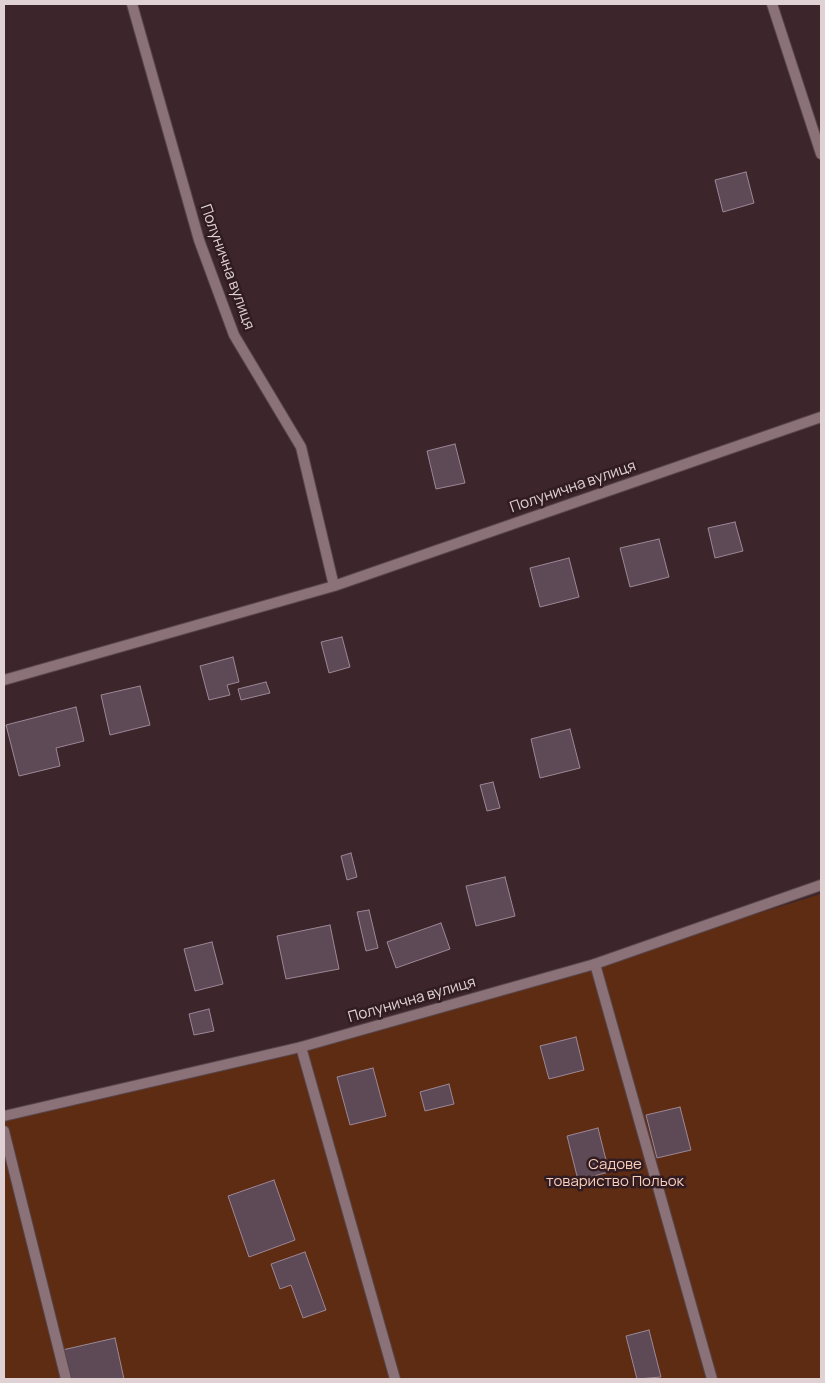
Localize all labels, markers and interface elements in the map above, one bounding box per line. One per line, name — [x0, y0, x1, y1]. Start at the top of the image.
street label: Полунична вулиця — [196, 202, 258, 332]
street label: Полунична вулиця — [508, 457, 638, 517]
street label: Полунична вулиця — [346, 973, 478, 1027]
park label: Садове товариство Польок — [546, 1156, 684, 1191]

